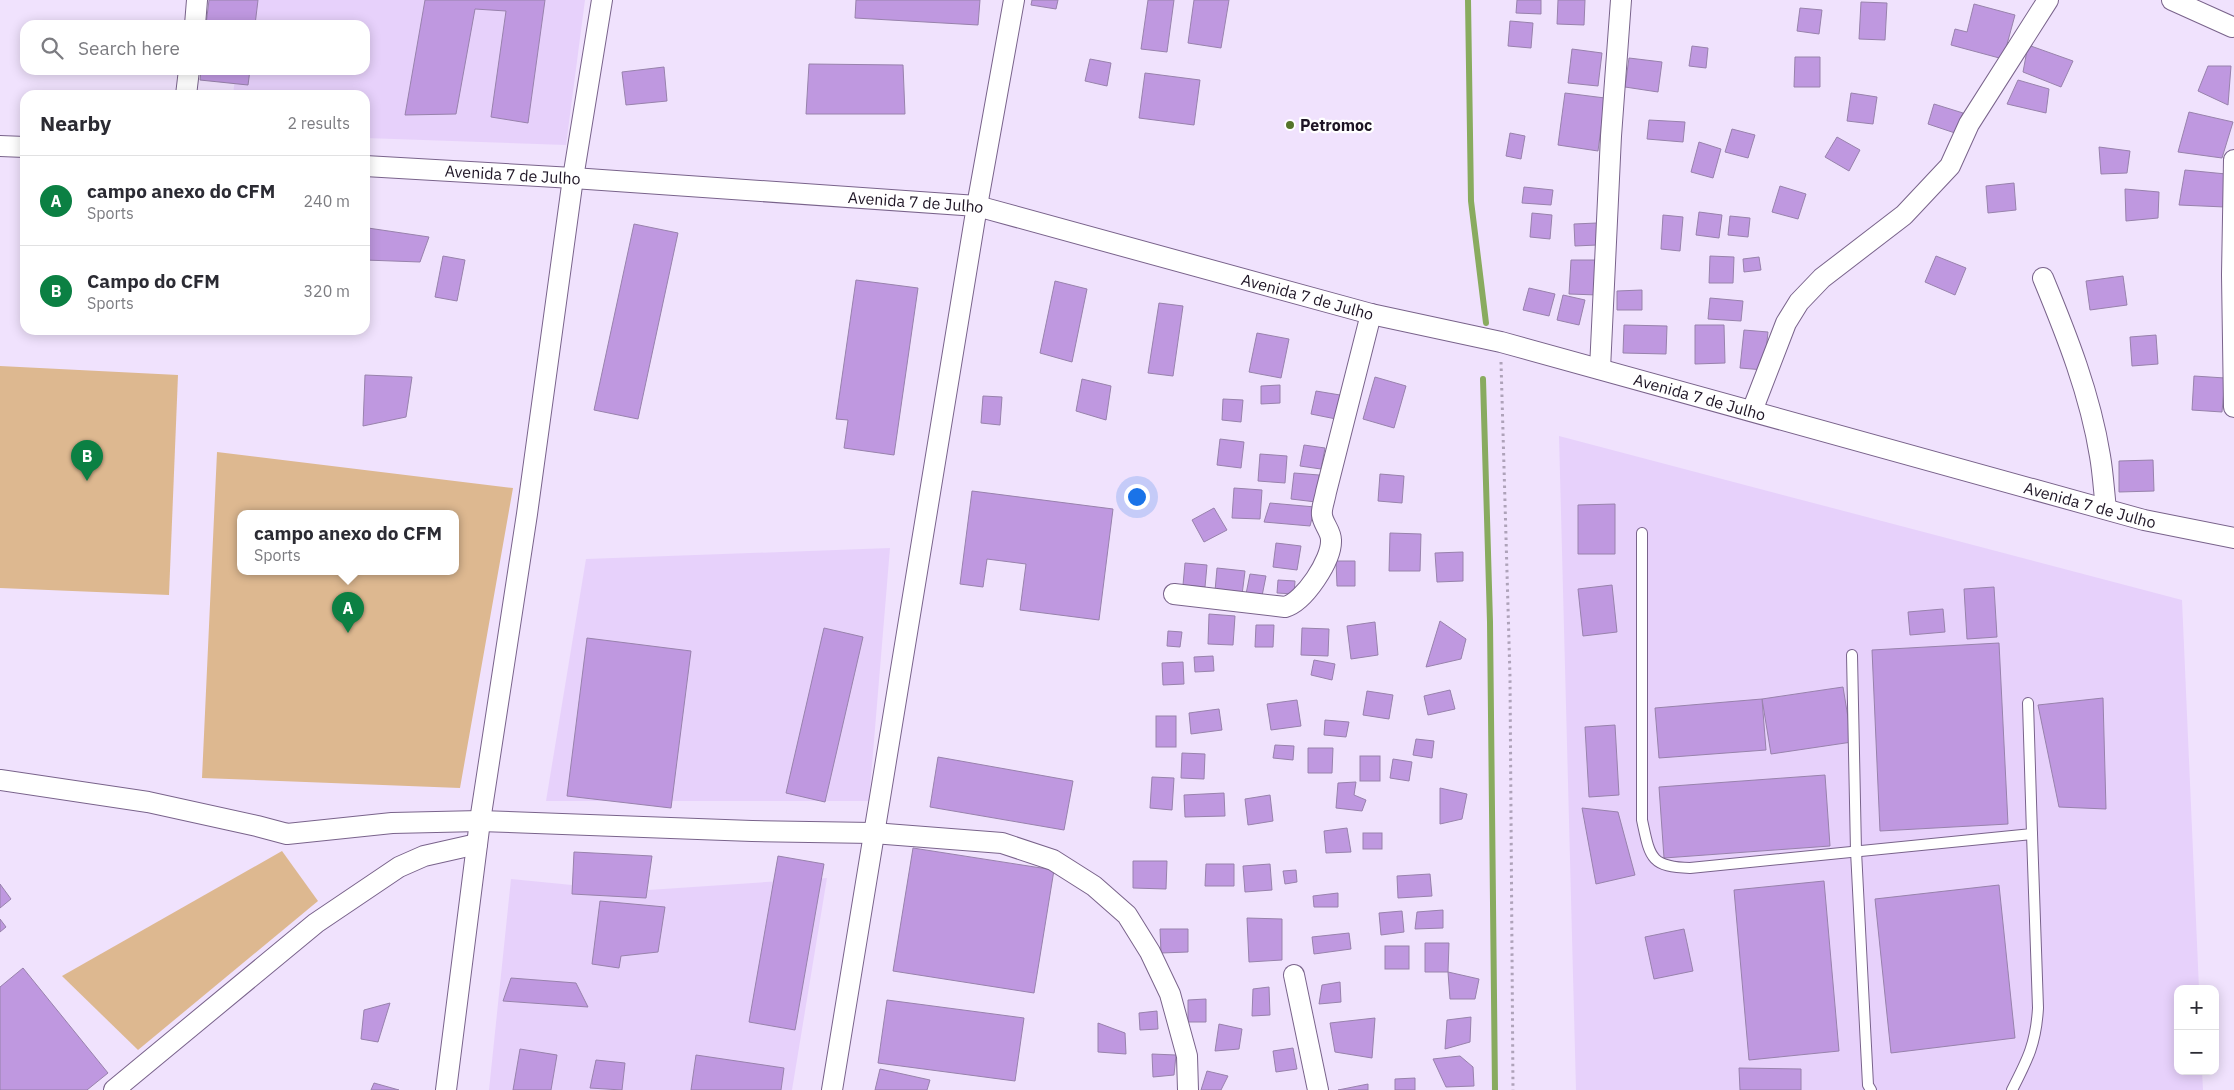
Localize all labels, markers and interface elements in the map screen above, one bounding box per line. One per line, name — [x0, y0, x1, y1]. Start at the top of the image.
search box — [20, 20, 370, 75]
icon: search — [38, 34, 66, 62]
text: Search here — [78, 36, 180, 60]
text: Nearby — [40, 109, 111, 137]
text: 2 results — [287, 113, 350, 133]
place label: Petromoc — [1300, 115, 1372, 135]
marker: Petromoc — [1284, 119, 1296, 131]
street label: Avenida 7 de Julho — [444, 161, 581, 189]
text: campo anexo do CFM — [87, 179, 275, 203]
street label: Avenida 7 de Julho — [847, 187, 986, 217]
text: A — [51, 191, 61, 211]
text: 240 m — [303, 191, 350, 211]
text: Sports — [87, 203, 134, 223]
text: Campo do CFM — [87, 269, 220, 293]
street label: Avenida 7 de Julho — [1239, 269, 1376, 324]
text: B — [51, 281, 61, 301]
text: 320 m — [303, 281, 350, 301]
text: Sports — [87, 293, 134, 313]
street label: Avenida 7 de Julho — [1631, 369, 1768, 425]
pin: B — [71, 440, 103, 481]
street label: Avenida 7 de Julho — [2022, 477, 2158, 532]
your location — [1124, 484, 1150, 510]
popup — [237, 510, 459, 575]
text: campo anexo do CFM — [254, 521, 442, 545]
text: Sports — [254, 545, 301, 565]
pin: A — [332, 592, 364, 633]
map controls — [2174, 985, 2219, 1075]
button: + — [2174, 985, 2219, 1030]
button: − — [2174, 1030, 2219, 1075]

